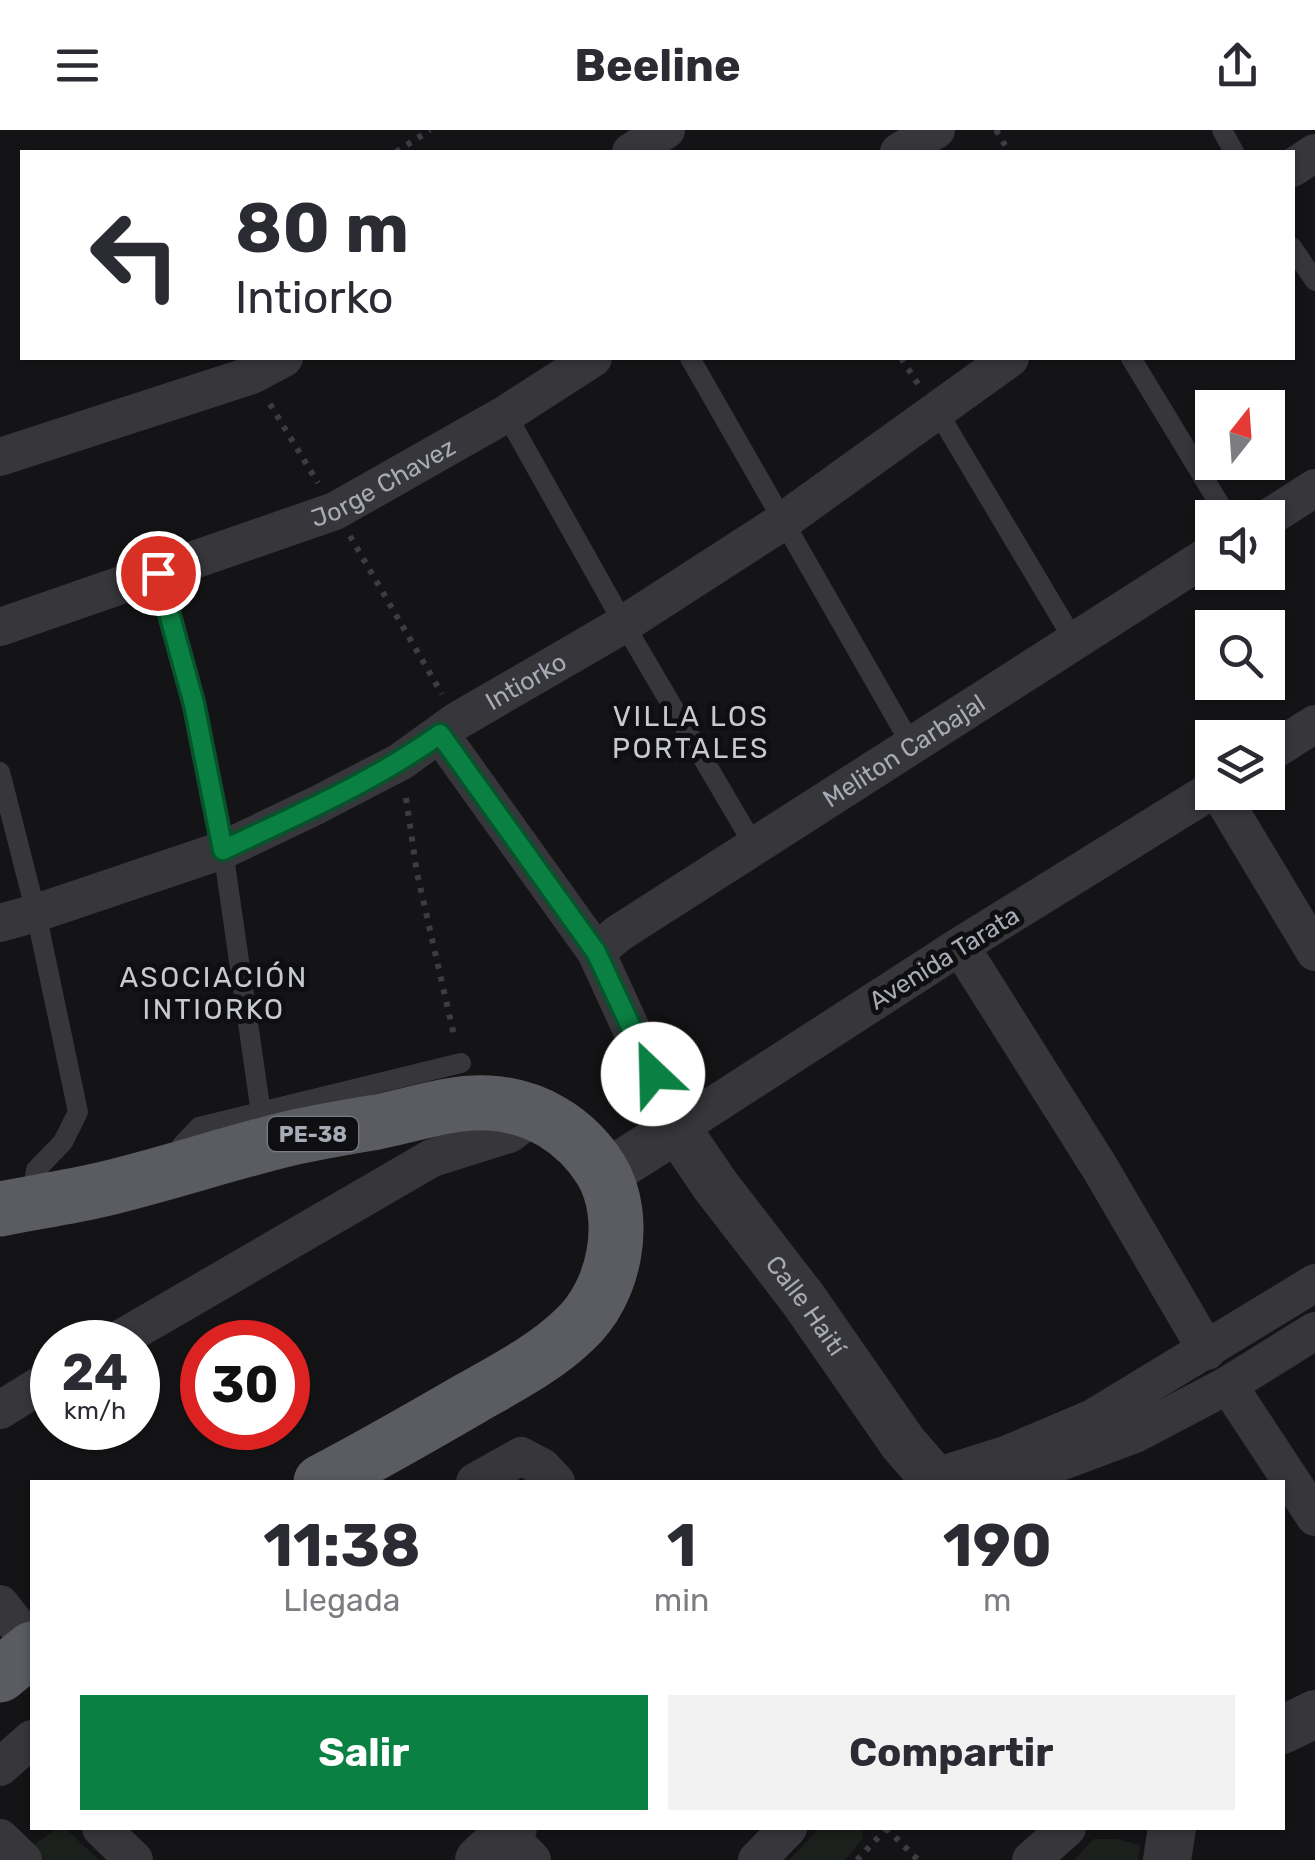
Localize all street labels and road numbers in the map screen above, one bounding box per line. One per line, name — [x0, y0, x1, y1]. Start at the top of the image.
street label: Jorge Chavez — [307, 432, 460, 533]
street label: Intiorko — [480, 646, 571, 716]
street label: Meliton Carbajal — [817, 688, 990, 813]
street label: Avenida Tarata — [864, 900, 1024, 1016]
road number: PE-38 — [268, 1117, 358, 1151]
street label: Calle Haití — [760, 1250, 853, 1362]

